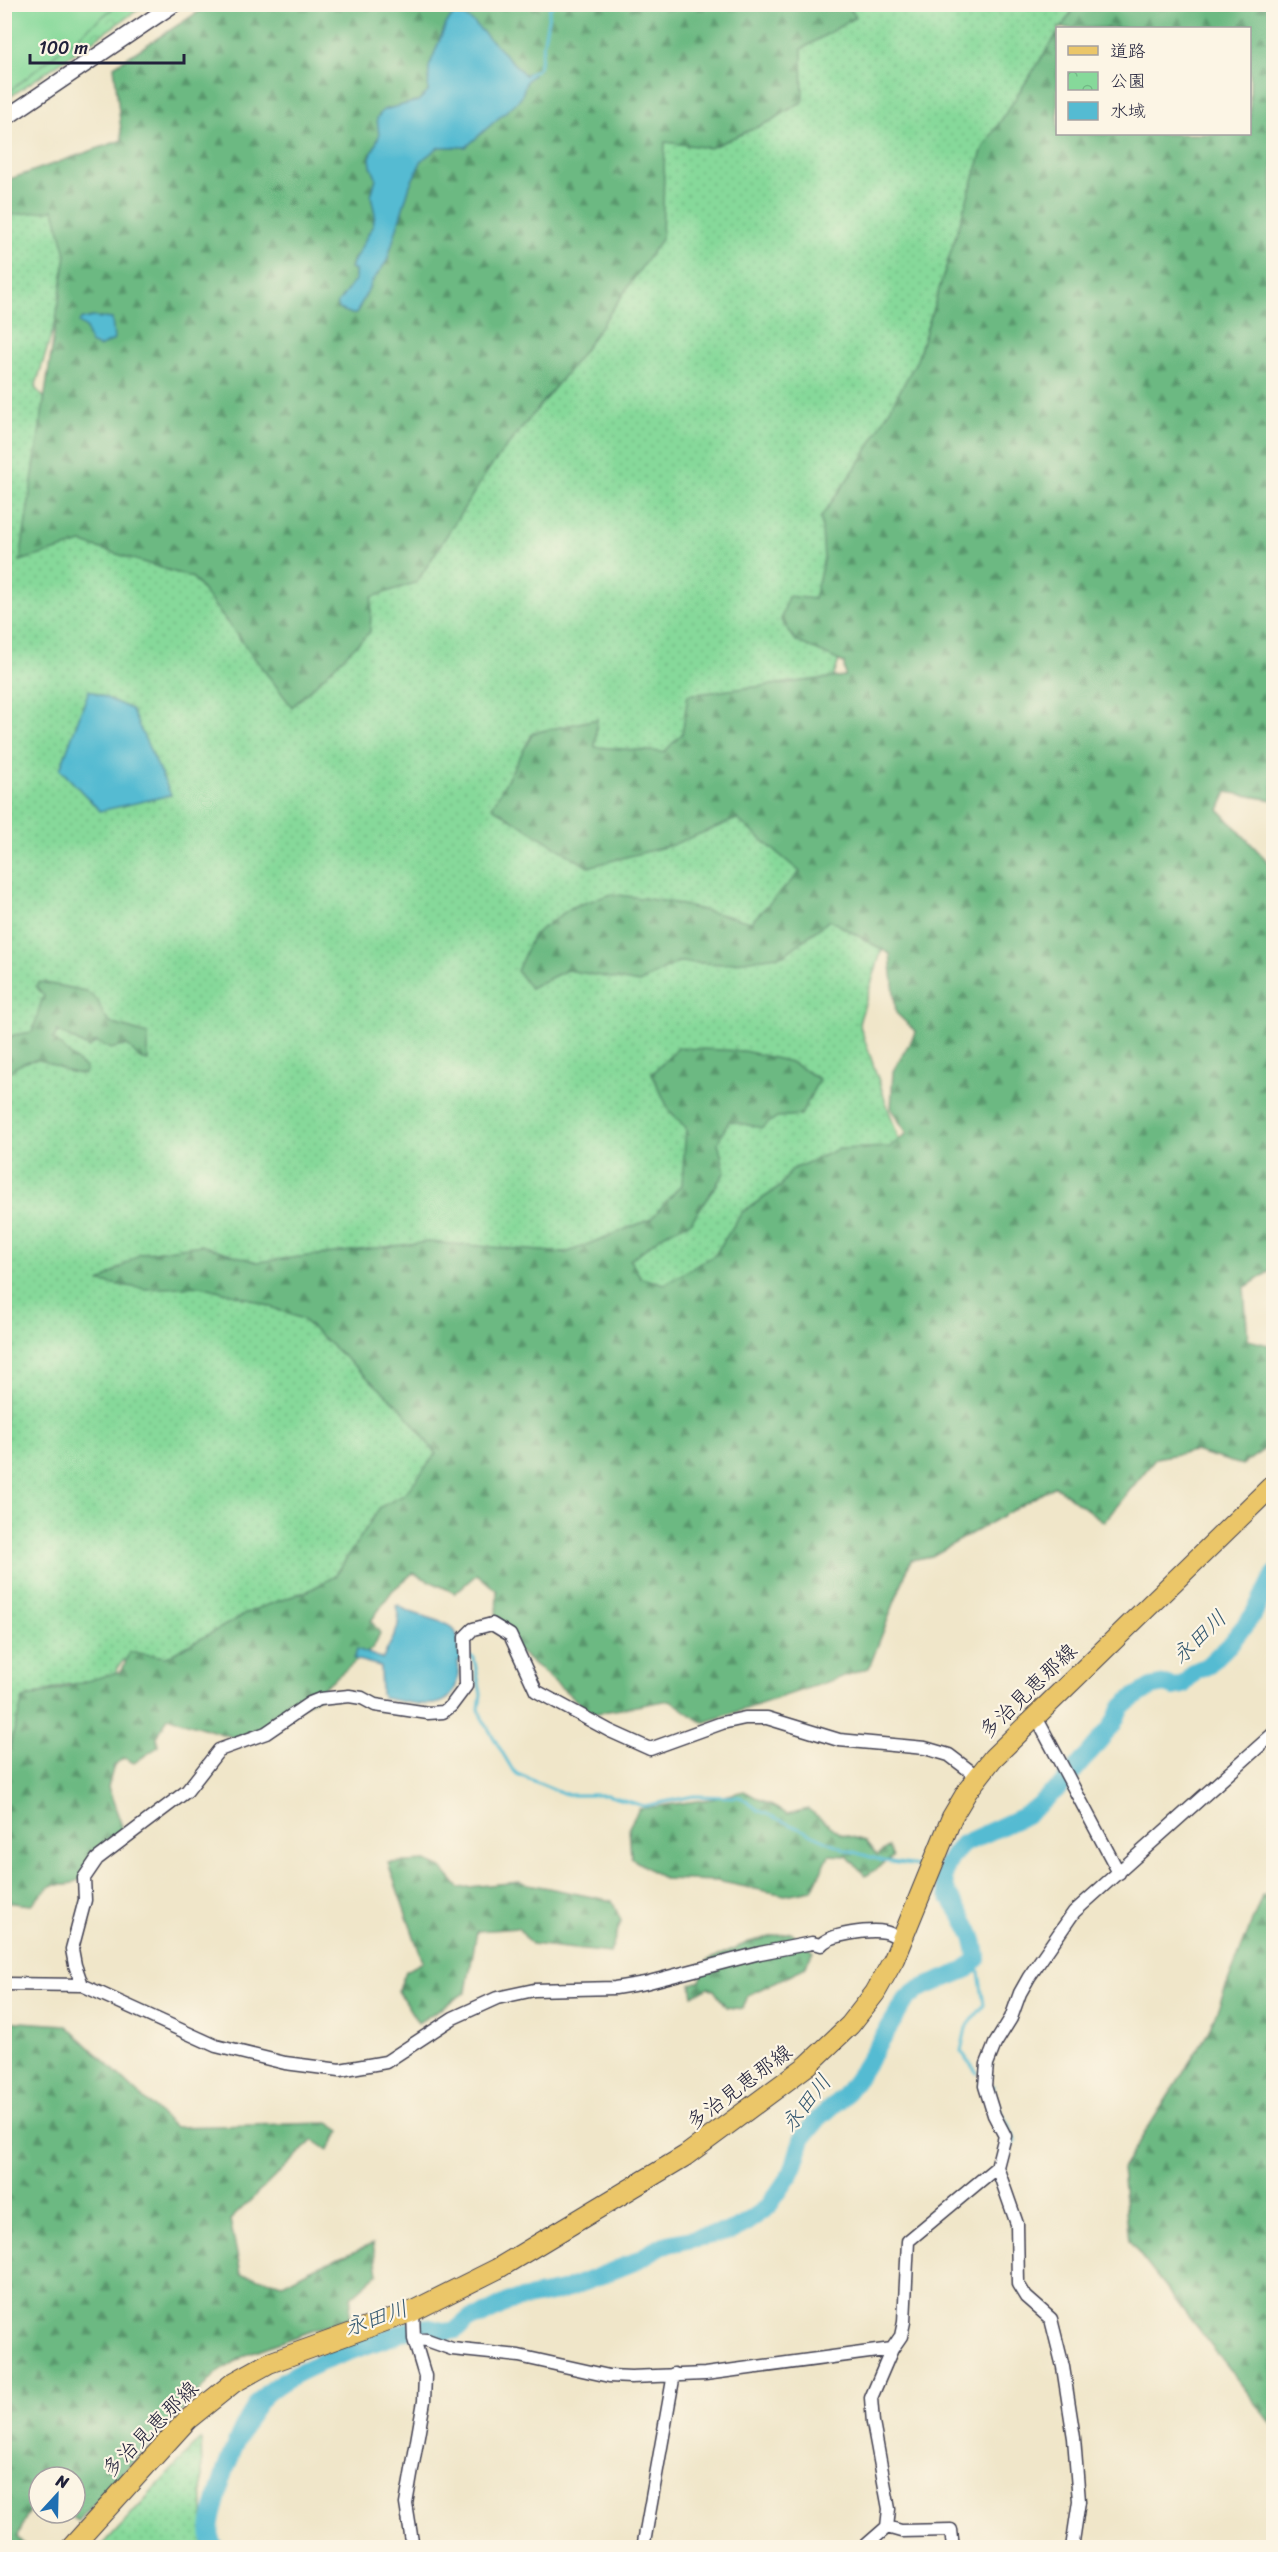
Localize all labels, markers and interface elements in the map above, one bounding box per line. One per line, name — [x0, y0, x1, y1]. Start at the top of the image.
scale bar — [30, 27, 184, 65]
legend — [1056, 27, 1251, 135]
text: 100 m — [39, 32, 88, 64]
text: 道路 — [1110, 35, 1146, 67]
text: 公園 — [1110, 65, 1146, 97]
text: 水域 — [1110, 95, 1146, 127]
water label: 永田川 — [1162, 1600, 1236, 1674]
street label: 多治見恵那線 — [969, 1634, 1087, 1748]
street label: 多治見恵那線 — [677, 2034, 801, 2140]
water label: 永田川 — [770, 2065, 842, 2141]
water label: 永田川 — [338, 2289, 414, 2347]
street label: 多治見恵那線 — [92, 2371, 208, 2487]
north arrow — [27, 2465, 87, 2525]
text: N — [51, 2466, 74, 2497]

